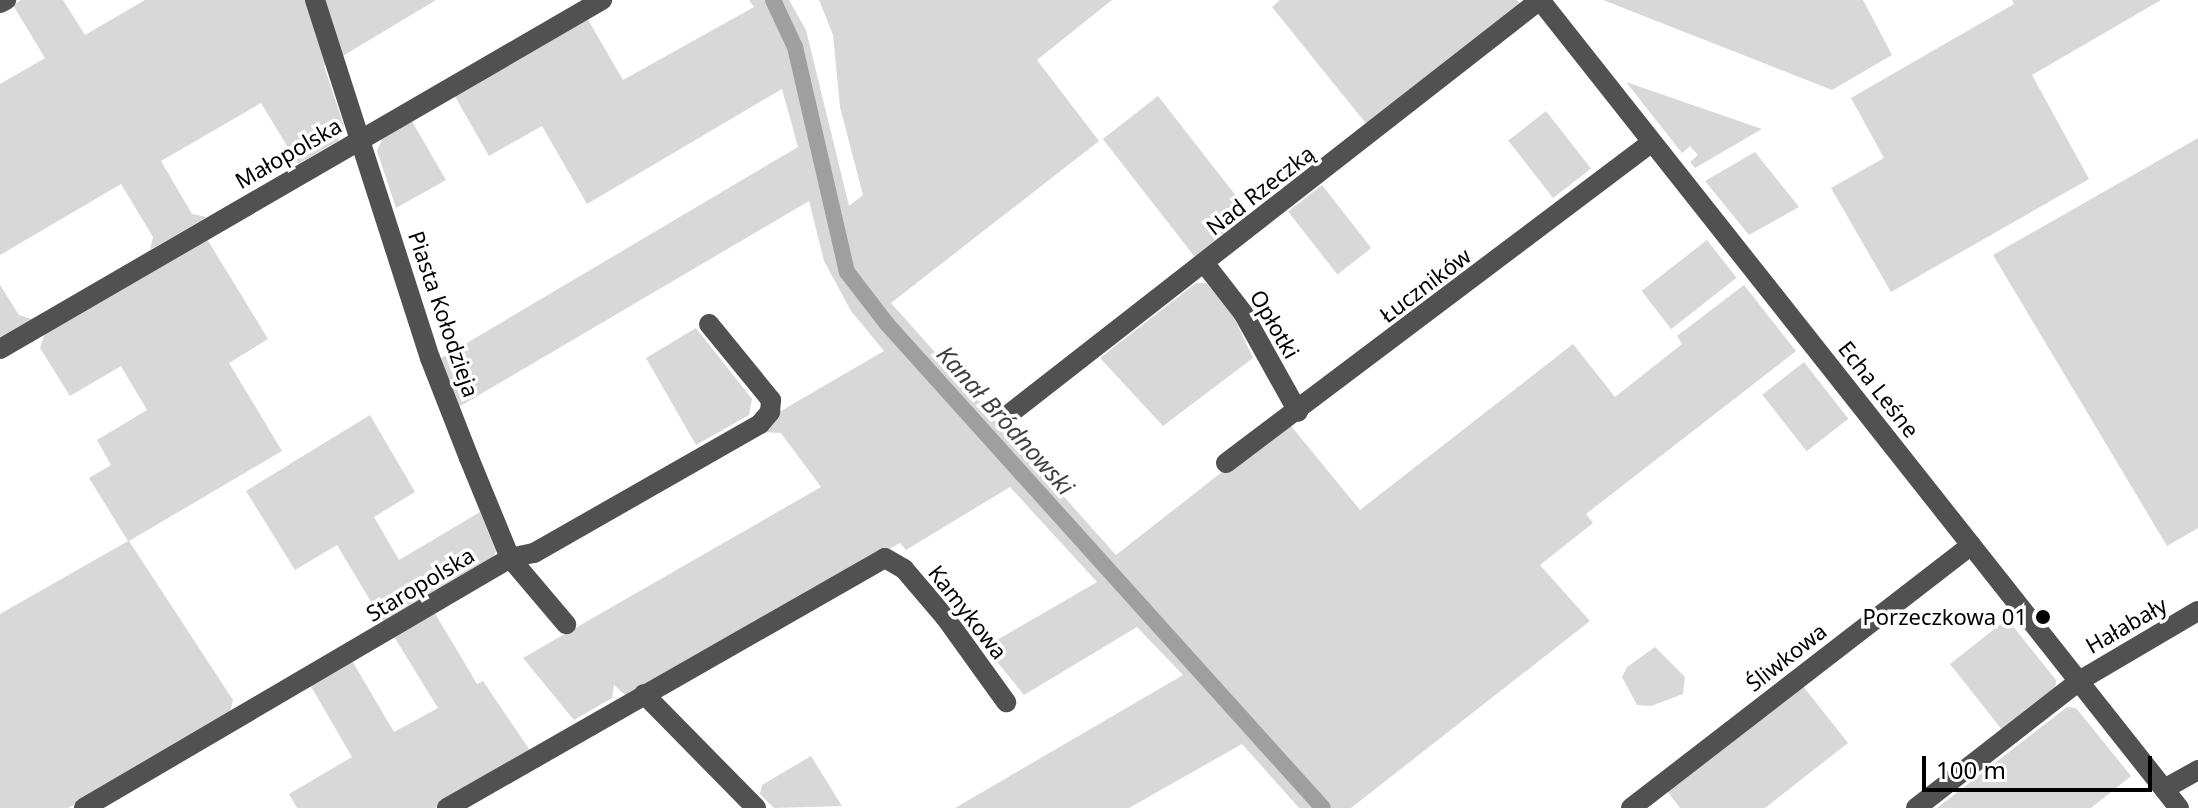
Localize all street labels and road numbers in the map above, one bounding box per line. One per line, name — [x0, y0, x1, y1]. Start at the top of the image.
street label: Małopolska — [230, 112, 346, 194]
street label: Nad Rzeczką — [1201, 140, 1319, 240]
street label: Piasta Kołodzieja — [403, 228, 485, 400]
street label: Łuczników — [1374, 242, 1476, 328]
street label: Opłotki — [1245, 285, 1305, 363]
street label: Echa Leśne — [1833, 336, 1925, 442]
street label: Staropolska — [361, 541, 479, 627]
street label: Kamykowa — [923, 560, 1013, 664]
street label: Hałabały — [2081, 591, 2171, 659]
street label: Śliwkowa — [1740, 617, 1832, 697]

